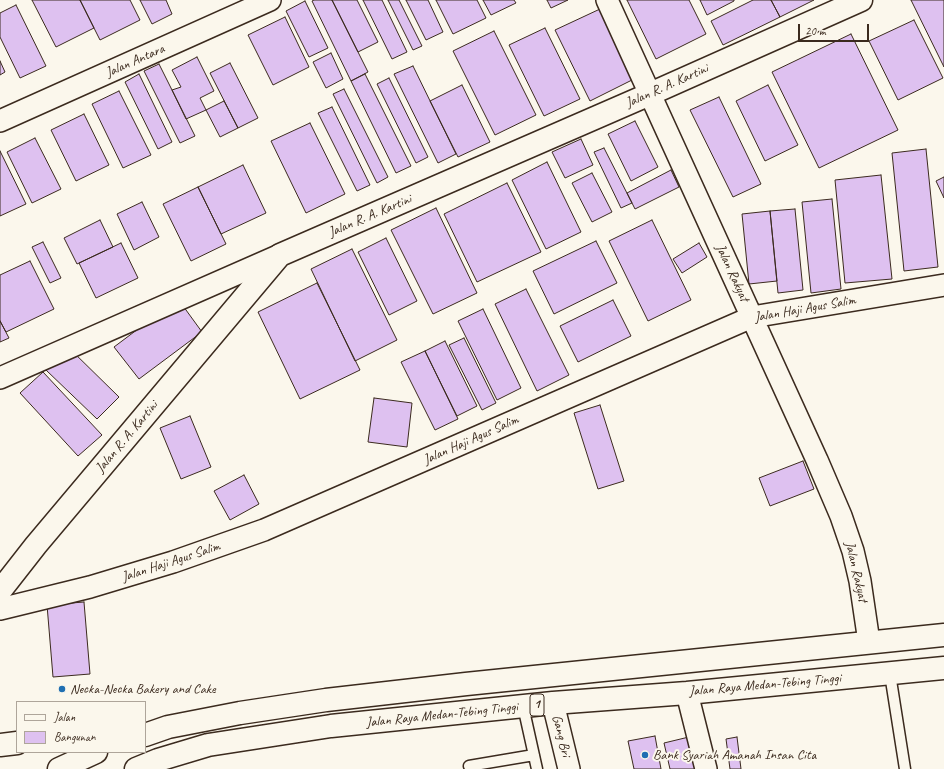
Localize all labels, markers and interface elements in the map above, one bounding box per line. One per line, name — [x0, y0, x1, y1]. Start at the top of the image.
scale bar — [800, 16, 871, 42]
text: 20 m — [805, 23, 825, 39]
street label: Jalan Antara — [103, 41, 167, 81]
street label: Jalan R. A. Kartini — [623, 60, 711, 112]
street label: Jalan R. A. Kartini — [326, 191, 414, 241]
street label: Jalan Rakyat — [711, 242, 753, 304]
street label: Jalan Haji Agus Salim — [753, 292, 857, 326]
street label: Jalan R. A. Kartini — [92, 398, 162, 476]
street label: Jalan Haji Agus Salim — [421, 411, 521, 469]
street label: Jalan Haji Agus Salim — [120, 538, 222, 586]
street label: Jalan Rakyat — [841, 540, 871, 604]
street label: Jalan Raya Medan-Tebing Tinggi — [688, 670, 842, 700]
place label: Necka-Necka Bakery and Cake — [70, 681, 215, 697]
marker: Necka-Necka Bakery and Cake — [57, 684, 67, 694]
road number: 1 — [530, 694, 544, 716]
street label: Jalan Raya Medan-Tebing Tinggi — [365, 699, 519, 731]
legend — [16, 701, 146, 753]
text: Jalan — [54, 709, 75, 725]
street label: Gang Bri — [548, 713, 574, 759]
text: Bangunan — [54, 729, 95, 745]
place label: Bank Syariah Amanah Insan Cita — [653, 747, 816, 763]
marker: Bank Syariah Amanah Insan Cita — [640, 750, 650, 760]

